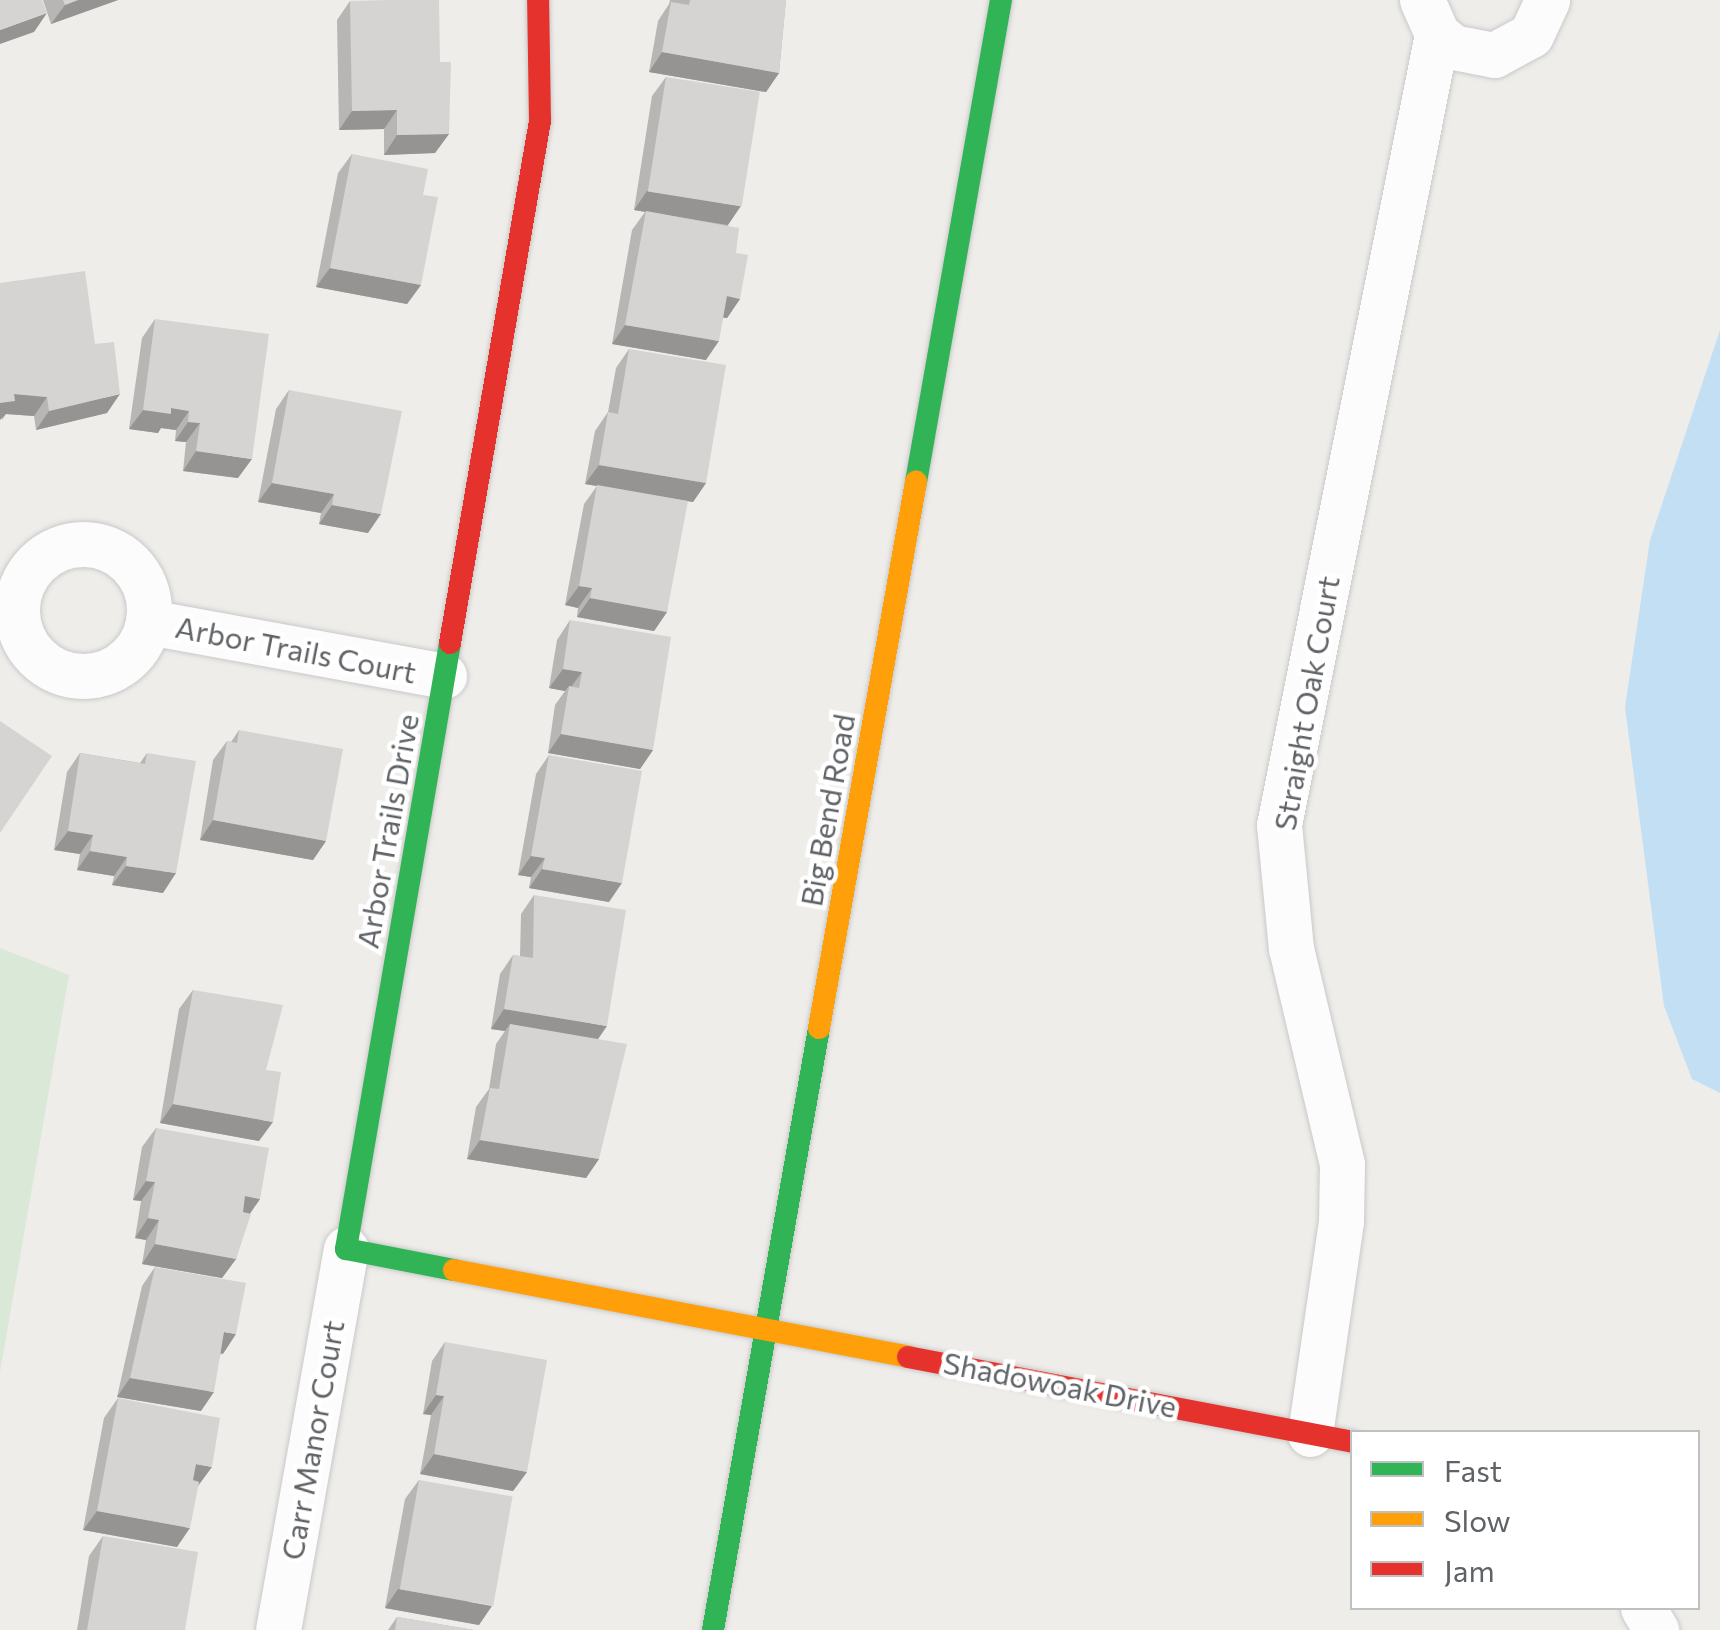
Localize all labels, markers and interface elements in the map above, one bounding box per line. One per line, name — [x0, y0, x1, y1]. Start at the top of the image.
street label: Straight Oak Court — [1266, 573, 1346, 833]
street label: Arbor Trails Court — [173, 608, 419, 690]
street label: Arbor Trails Drive — [349, 711, 425, 951]
street label: Big Bend Road — [792, 711, 862, 909]
street label: Carr Manor Court — [273, 1318, 351, 1562]
street label: Shadowoak Drive — [940, 1344, 1180, 1424]
legend — [1350, 1430, 1700, 1610]
text: Fast — [1444, 1451, 1502, 1488]
text: Slow — [1444, 1501, 1511, 1538]
text: Jam — [1444, 1551, 1495, 1588]

